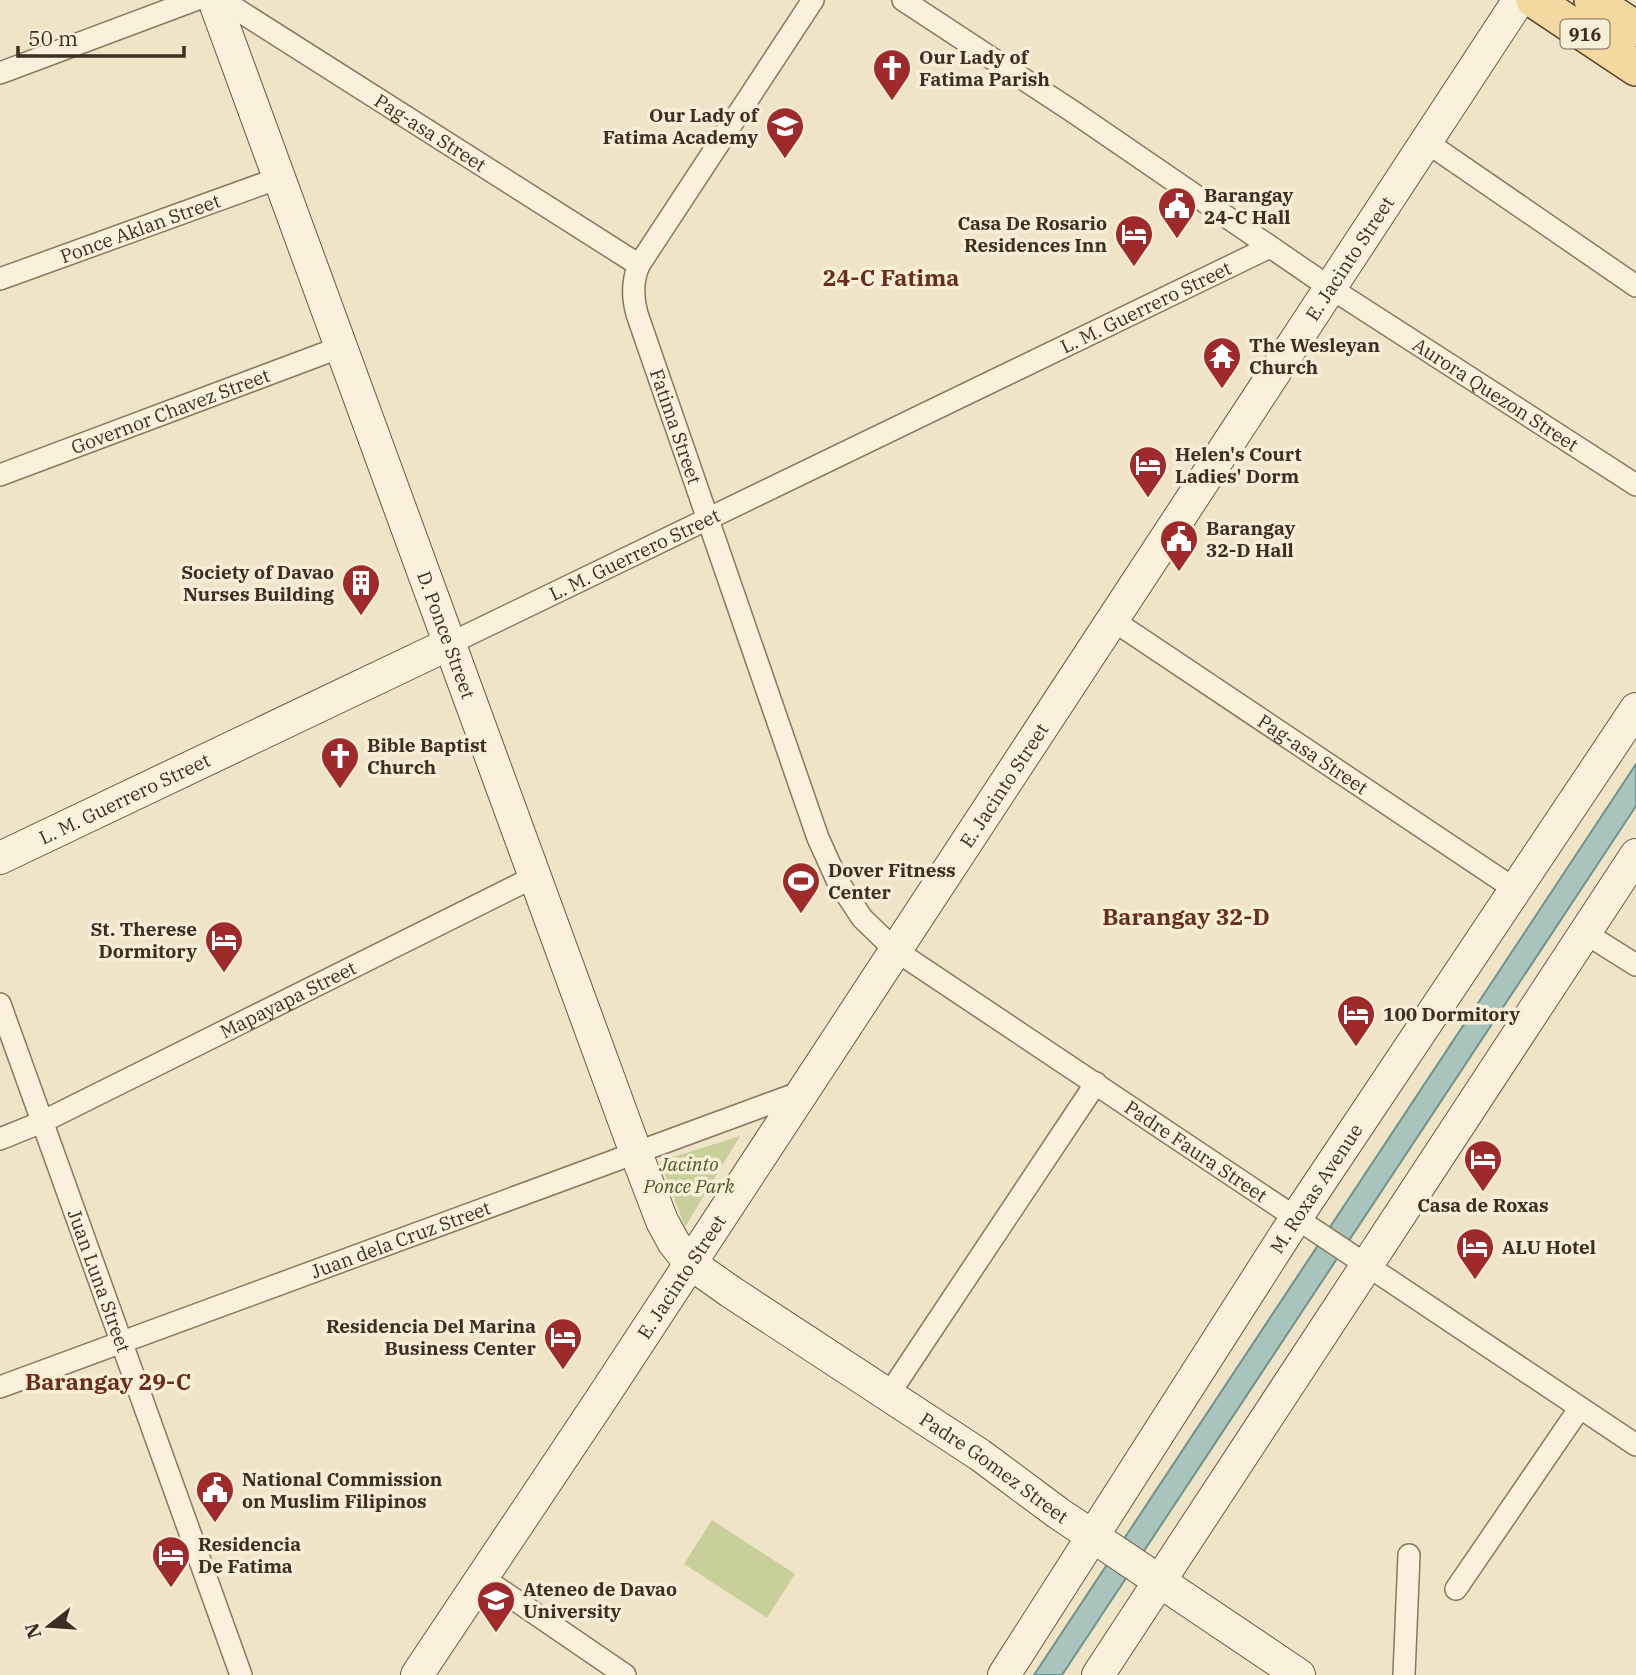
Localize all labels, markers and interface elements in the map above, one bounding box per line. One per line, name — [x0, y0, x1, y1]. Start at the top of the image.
scale bar — [18, 14, 184, 58]
road number: 916 — [1560, 19, 1610, 48]
text: 50 m — [28, 24, 78, 52]
place label: Our Lady of Fatima Parish — [919, 45, 1050, 91]
church icon: Our Lady of Fatima Parish — [871, 47, 913, 102]
street label: Pag-asa Street — [370, 88, 491, 177]
place label: Our Lady of Fatima Academy — [603, 103, 760, 149]
school or university icon: Our Lady of Fatima Academy — [764, 105, 806, 160]
place label: Barangay 24-C Hall — [1204, 183, 1294, 229]
public building icon: Barangay 24-C Hall — [1156, 185, 1198, 240]
street label: Ponce Aklan Street — [57, 188, 224, 268]
street label: E. Jacinto Street — [1300, 191, 1399, 325]
place label: Casa De Rosario Residences Inn — [957, 211, 1107, 257]
hotel icon: Casa De Rosario Residences Inn — [1113, 213, 1155, 268]
street label: L. M. Guerrero Street — [1057, 256, 1235, 358]
district label: 24-C Fatima — [823, 262, 959, 292]
street label: Aurora Quezon Street — [1408, 332, 1583, 457]
place label: The Wesleyan Church — [1249, 333, 1380, 379]
temple icon: The Wesleyan Church — [1201, 335, 1243, 390]
street label: Governor Chavez Street — [68, 363, 273, 459]
street label: Fatima Street — [645, 366, 707, 487]
place label: Helen's Court Ladies' Dorm — [1175, 442, 1302, 488]
hotel icon: Helen's Court Ladies' Dorm — [1127, 444, 1169, 499]
street label: L. M. Guerrero Street — [545, 503, 724, 606]
place label: Barangay 32-D Hall — [1206, 516, 1296, 562]
public building icon: Barangay 32-D Hall — [1158, 518, 1200, 573]
place label: Society of Davao Nurses Building — [181, 560, 334, 606]
building icon: Society of Davao Nurses Building — [340, 562, 382, 617]
street label: D. Ponce Street — [412, 568, 481, 702]
street label: Pag-asa Street — [1253, 709, 1373, 800]
street label: E. Jacinto Street — [954, 718, 1054, 852]
place label: Bible Baptist Church — [367, 733, 487, 779]
church icon: Bible Baptist Church — [319, 735, 361, 790]
street label: L. M. Guerrero Street — [35, 748, 214, 850]
place label: Dover Fitness Center — [828, 858, 956, 904]
sports icon: Dover Fitness Center — [780, 860, 822, 915]
district label: Barangay 32-D — [1102, 901, 1270, 931]
place label: St. Therese Dormitory — [90, 917, 197, 963]
hotel icon: St. Therese Dormitory — [203, 919, 245, 974]
street label: Mapayapa Street — [216, 955, 360, 1044]
hotel icon: 100 Dormitory — [1335, 993, 1377, 1048]
place label: 100 Dormitory — [1383, 1002, 1520, 1026]
street label: Padre Faura Street — [1120, 1095, 1272, 1207]
street label: M. Roxas Avenue — [1265, 1119, 1368, 1258]
hotel icon: Casa de Roxas — [1462, 1138, 1504, 1193]
park label: Jacinto Ponce Park — [642, 1152, 735, 1198]
place label: Casa de Roxas — [1417, 1193, 1549, 1217]
street label: Juan dela Cruz Street — [308, 1195, 494, 1283]
street label: Juan Luna Street — [63, 1206, 136, 1356]
street label: E. Jacinto Street — [632, 1210, 731, 1344]
hotel icon: ALU Hotel — [1454, 1226, 1496, 1281]
place label: ALU Hotel — [1502, 1235, 1596, 1259]
place label: Residencia Del Marina Business Center — [326, 1314, 537, 1360]
hotel icon: Residencia Del Marina Business Center — [542, 1316, 584, 1371]
district label: Barangay 29-C — [25, 1366, 191, 1396]
street label: Padre Gomez Street — [915, 1407, 1073, 1529]
place label: National Commission on Muslim Filipinos — [242, 1467, 443, 1513]
public building icon: National Commission on Muslim Filipinos — [194, 1469, 236, 1524]
place label: Residencia De Fatima — [198, 1532, 301, 1578]
hotel icon: Residencia De Fatima — [150, 1534, 192, 1589]
place label: Ateneo de Davao University — [523, 1577, 677, 1623]
school or university icon: Ateneo de Davao University — [475, 1579, 517, 1634]
north arrow — [14, 1591, 84, 1661]
text: N — [19, 1620, 46, 1642]

